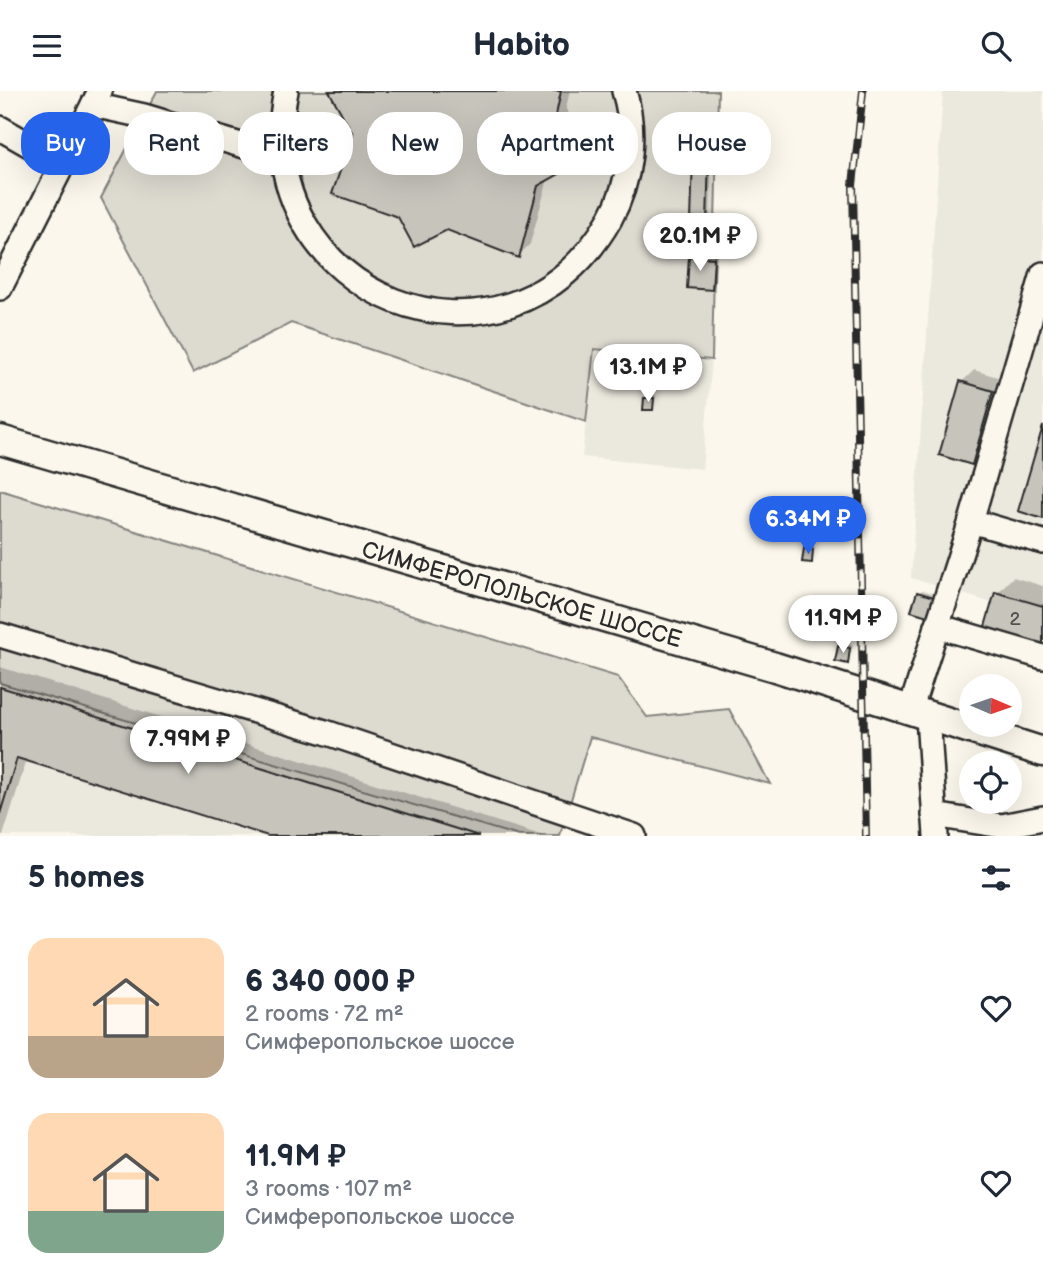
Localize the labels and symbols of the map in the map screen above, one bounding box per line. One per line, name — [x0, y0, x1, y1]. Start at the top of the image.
pin: 20.1M ₽ — [635, 213, 765, 273]
pin: 13.1M ₽ — [583, 345, 713, 404]
pin: 6.34M ₽ — [743, 497, 873, 556]
street label: СИМФЕРОПОЛЬСКОЕ ШОССЕ — [359, 536, 685, 654]
pin: 11.9M ₽ — [778, 595, 908, 655]
house number: 2 — [1009, 608, 1021, 631]
north arrow — [959, 674, 1022, 737]
pin: 7.99M ₽ — [123, 717, 253, 776]

